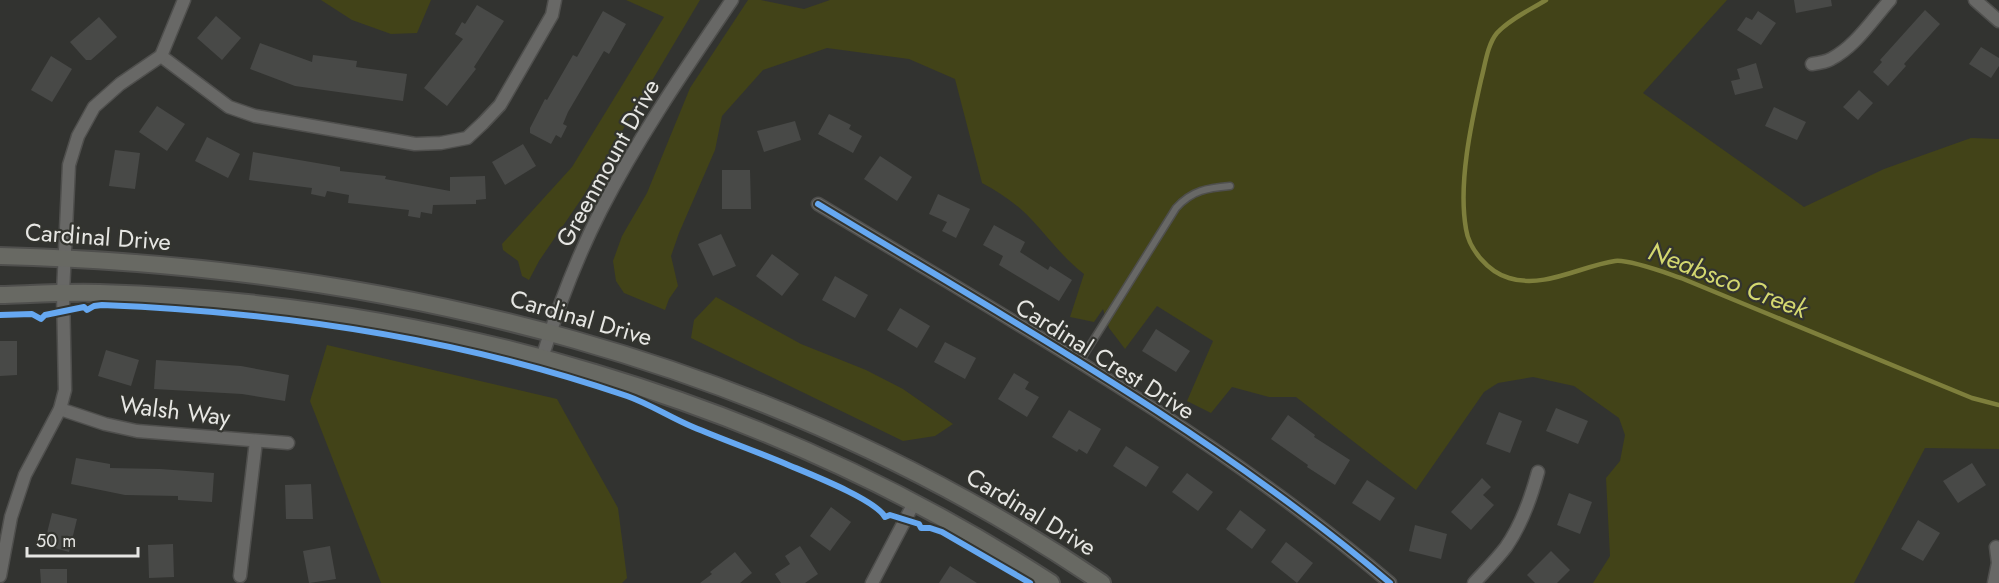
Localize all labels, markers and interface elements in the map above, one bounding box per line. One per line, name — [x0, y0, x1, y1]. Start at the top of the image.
street label: Greenmount Drive — [547, 72, 668, 253]
street label: Cardinal Drive — [24, 214, 172, 259]
water label: Neabsco Creek — [1643, 232, 1815, 328]
street label: Cardinal Drive — [506, 281, 656, 355]
street label: Cardinal Crest Drive — [1009, 289, 1202, 428]
street label: Walsh Way — [118, 386, 233, 435]
street label: Cardinal Drive — [960, 459, 1103, 564]
scale bar — [27, 520, 138, 558]
text: 50 m — [36, 528, 76, 554]

